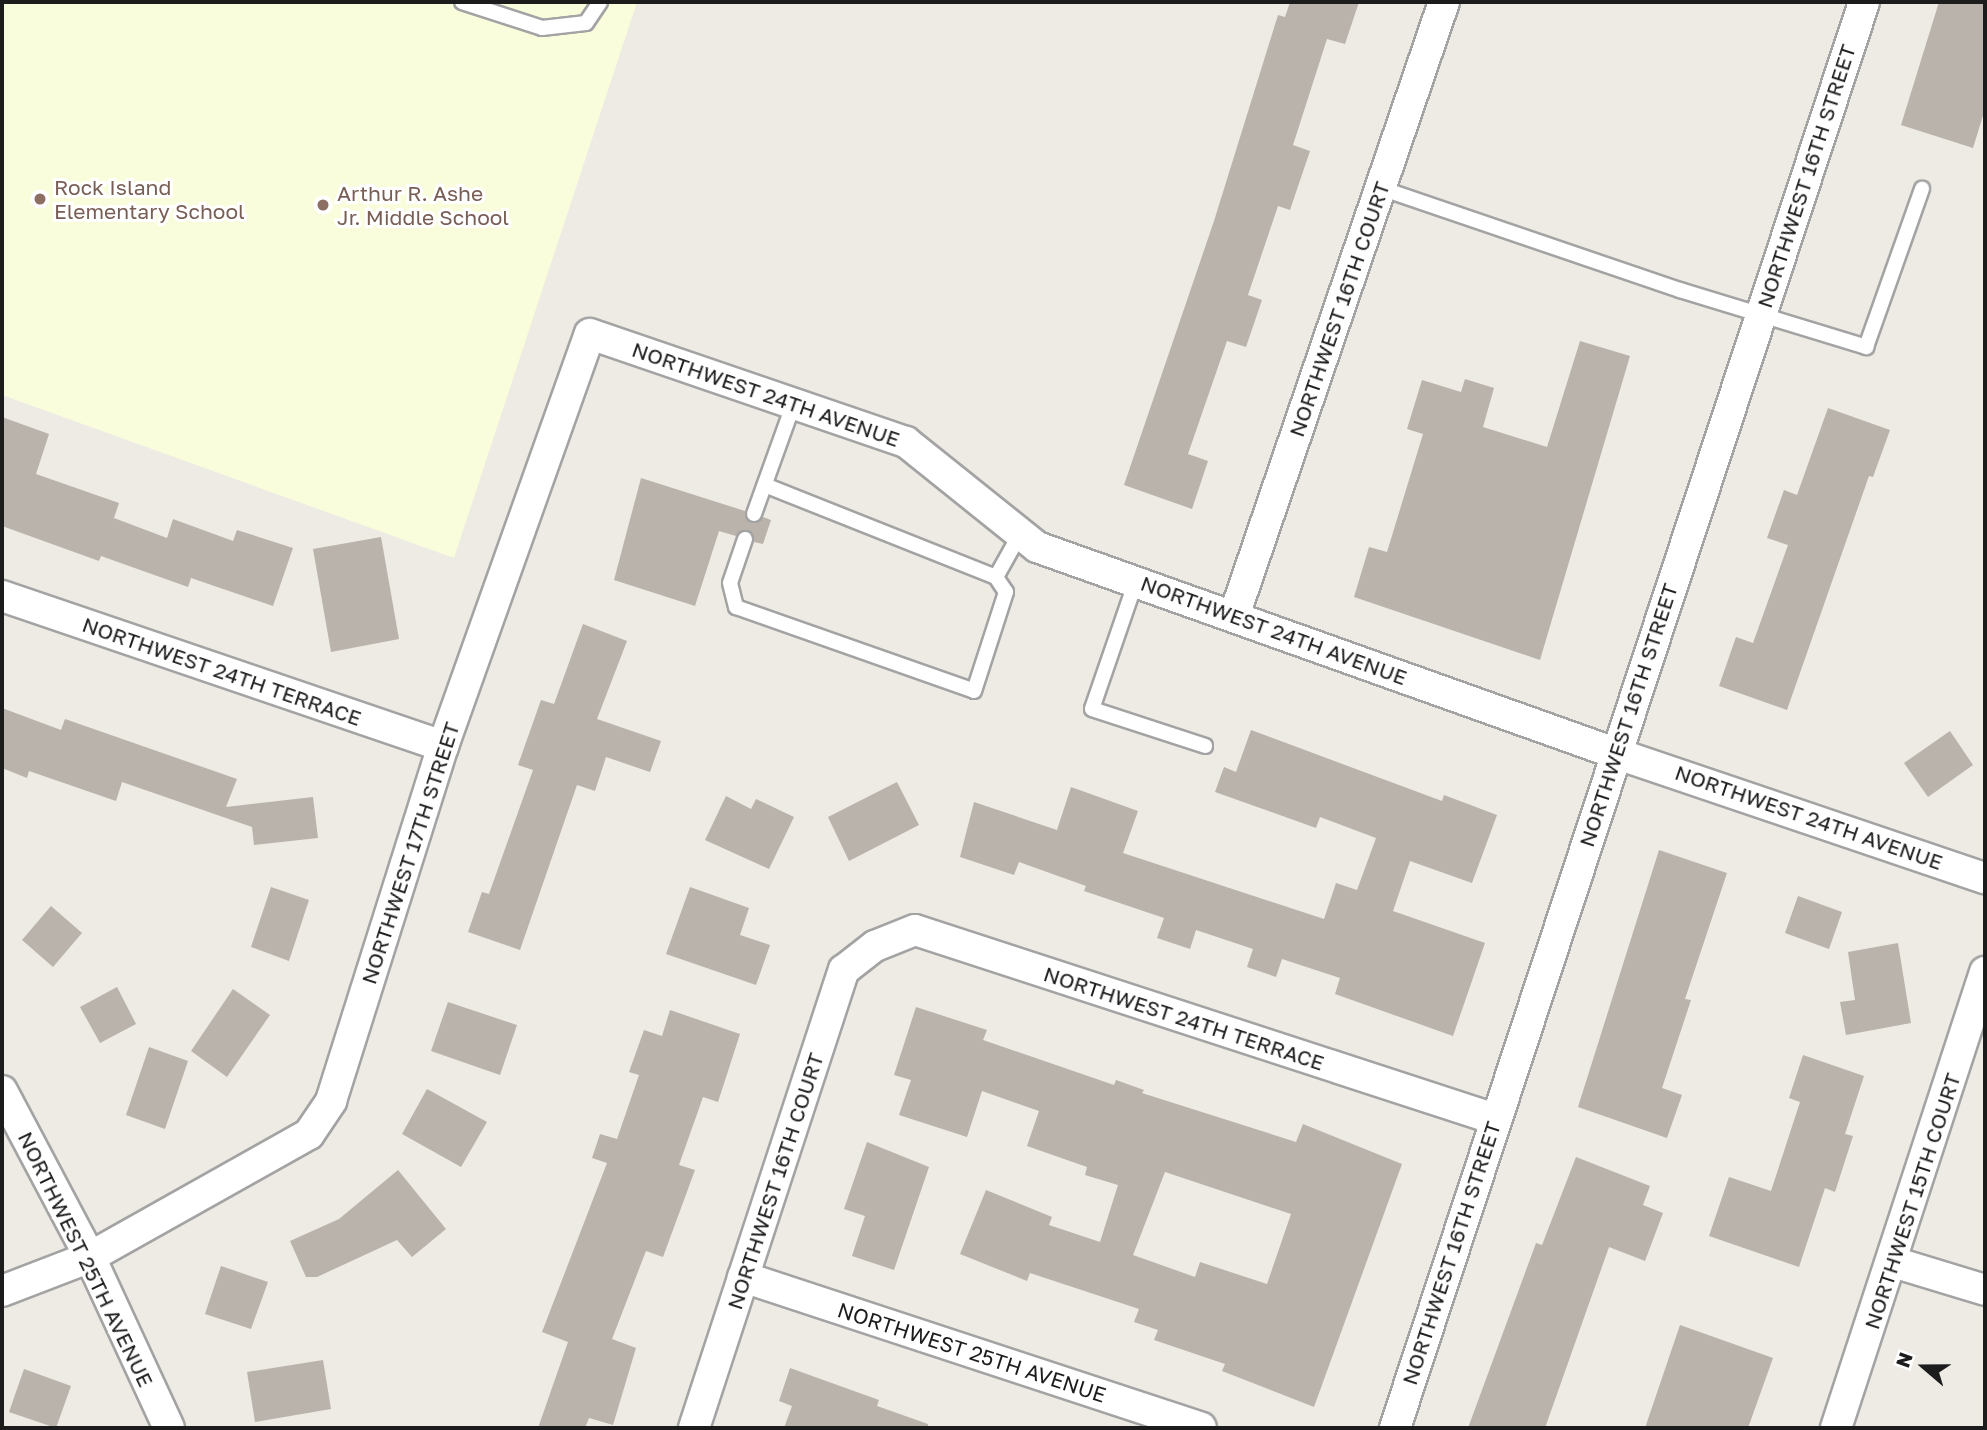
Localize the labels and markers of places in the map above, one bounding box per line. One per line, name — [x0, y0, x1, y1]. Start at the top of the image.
place label: Rock Island Elementary School — [54, 174, 245, 224]
place label: Arthur R. Ashe Jr. Middle School — [337, 180, 509, 230]
marker: Rock Island Elementary School — [32, 191, 48, 207]
marker: Arthur R. Ashe Jr. Middle School — [315, 197, 331, 213]

